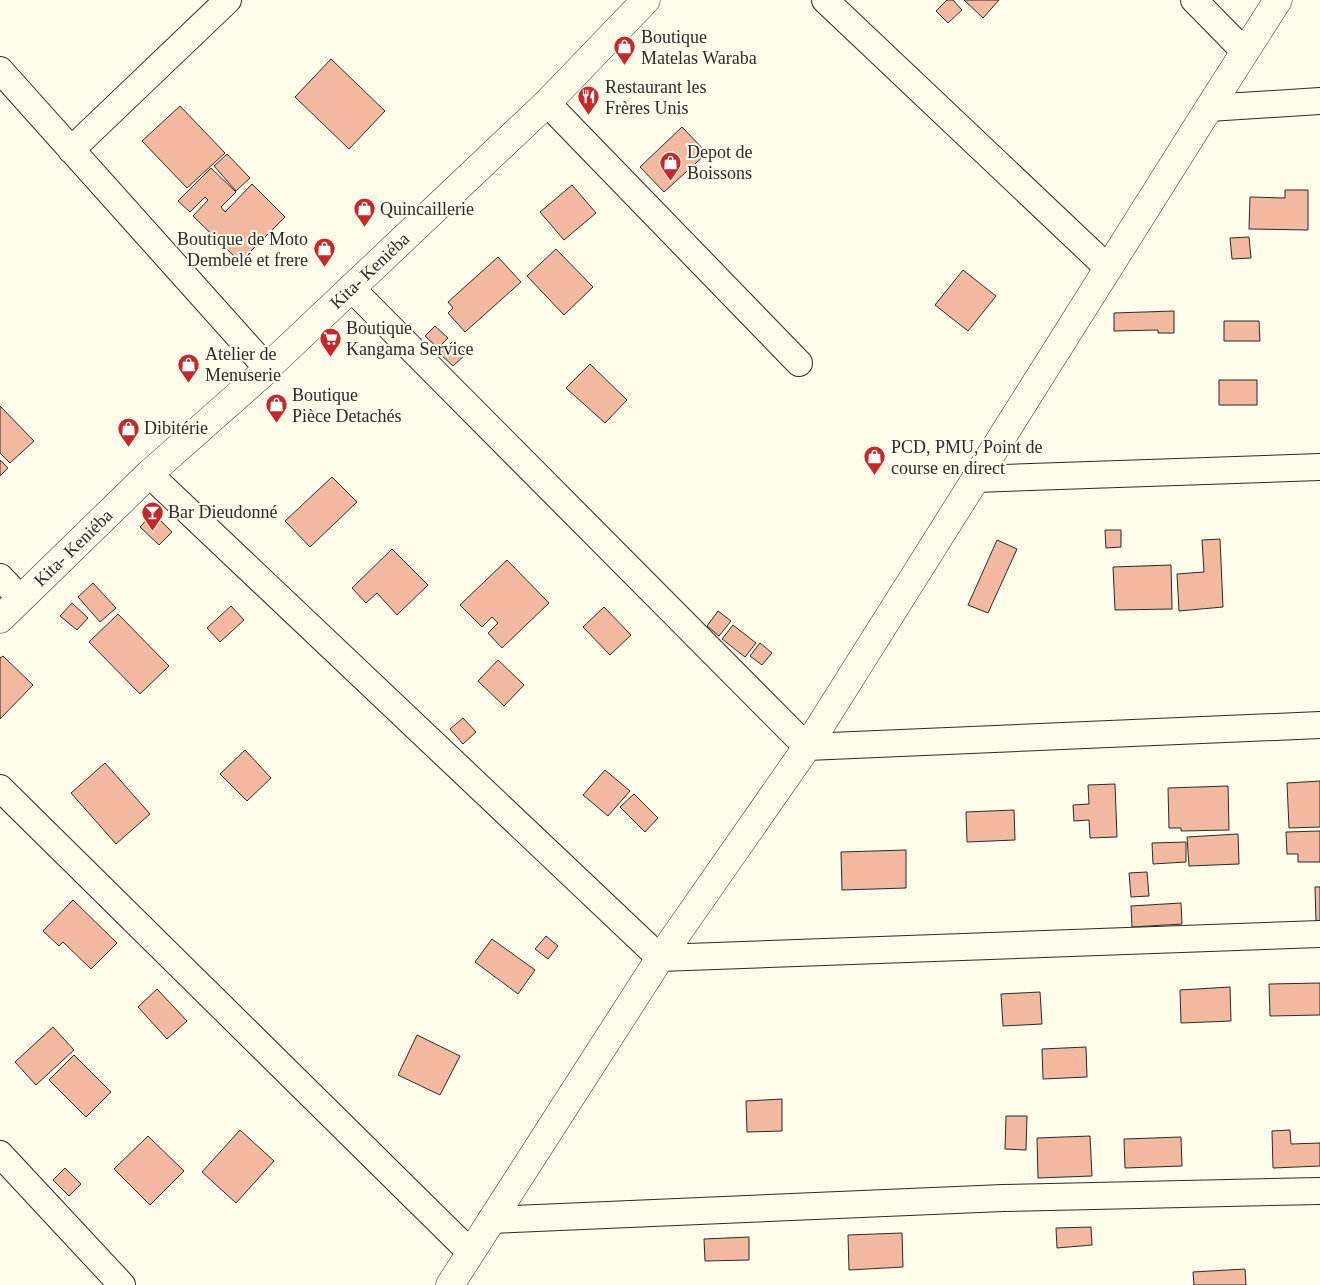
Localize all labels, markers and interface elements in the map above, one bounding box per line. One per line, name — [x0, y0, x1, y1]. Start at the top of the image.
place label: Boutique Matelas Waraba — [641, 27, 757, 68]
shop icon: Boutique Matelas Waraba — [613, 35, 637, 66]
place label: Restaurant les Frères Unis — [605, 77, 706, 118]
restaurant icon: Restaurant les Frères Unis — [577, 85, 601, 116]
place label: Depot de Boissons — [687, 142, 752, 183]
shop icon: Depot de Boissons — [659, 150, 683, 181]
shop icon: Quincaillerie — [352, 197, 376, 228]
place label: Quincaillerie — [380, 199, 474, 219]
place label: Boutique de Moto Dembelé et frere — [177, 229, 308, 270]
street label: Kita- Keniéba — [326, 229, 413, 313]
shop icon: Boutique de Moto Dembelé et frere — [312, 237, 336, 268]
place label: Boutique Kangama Service — [346, 318, 473, 359]
supermarket icon: Boutique Kangama Service — [318, 326, 342, 357]
place label: Atelier de Menuserie — [205, 344, 281, 385]
shop icon: Atelier de Menuserie — [177, 352, 201, 383]
place label: Boutique Pièce Detachés — [292, 385, 401, 426]
shop icon: Boutique Pièce Detachés — [264, 393, 288, 424]
shop icon: Dibitérie — [116, 416, 140, 447]
place label: Dibitérie — [144, 418, 208, 438]
place label: PCD, PMU, Point de course en direct — [891, 437, 1043, 478]
shop icon: PCD, PMU, Point de course en direct — [863, 445, 887, 476]
bar icon: Bar Dieudonné — [140, 500, 164, 531]
place label: Bar Dieudonné — [168, 502, 277, 522]
street label: Kita- Keniéba — [30, 505, 116, 590]

